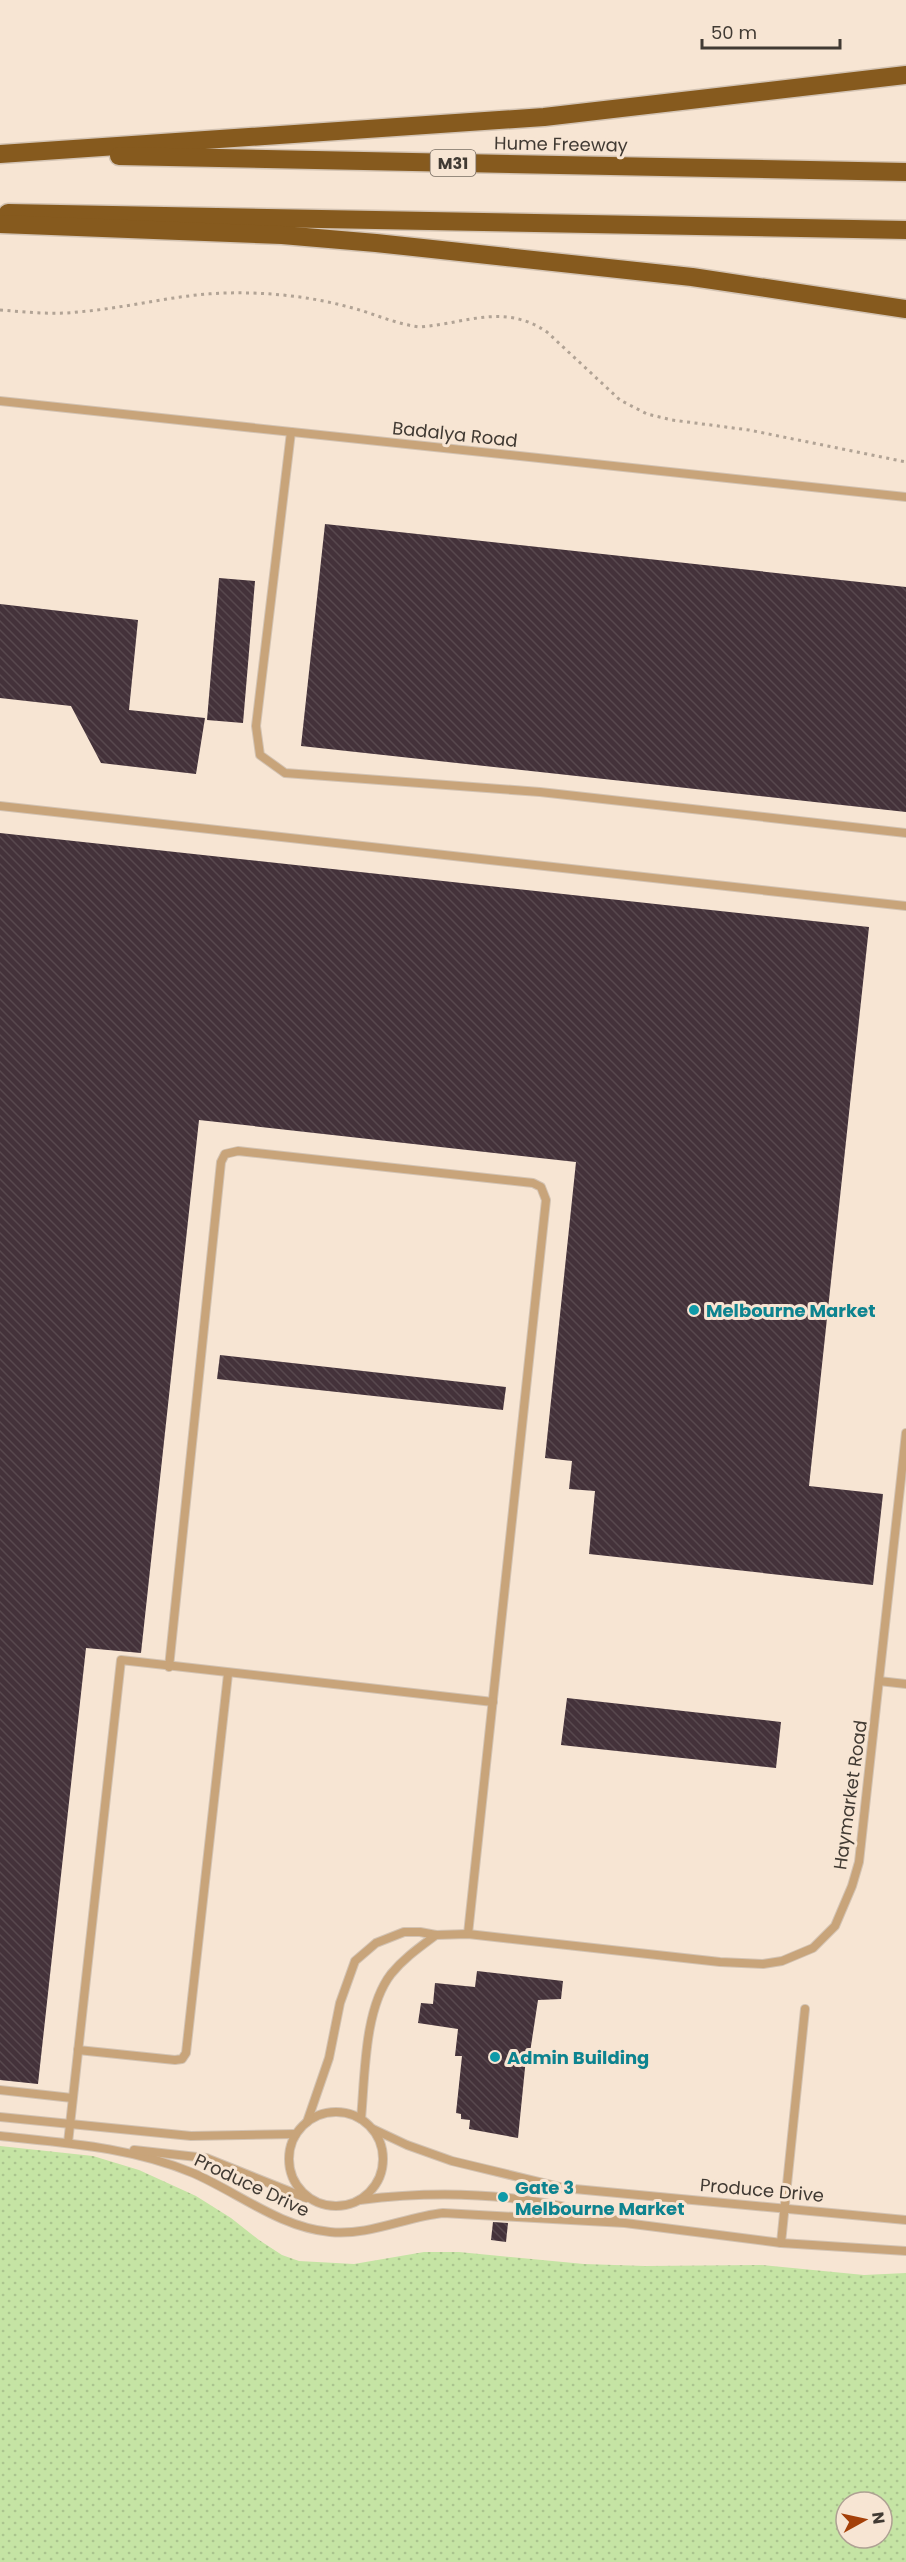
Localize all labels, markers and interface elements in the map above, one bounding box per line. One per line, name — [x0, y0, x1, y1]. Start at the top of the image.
scale bar — [702, 12, 840, 50]
text: 50 m — [711, 20, 757, 45]
street label: Hume Freeway — [494, 130, 628, 158]
road number: M31 — [430, 150, 476, 176]
street label: Badalya Road — [391, 415, 519, 453]
place label: Melbourne Market — [706, 1298, 875, 1323]
marker: Melbourne Market — [687, 1303, 701, 1317]
street label: Haymarket Road — [827, 1719, 873, 1871]
place label: Admin Building — [507, 2045, 649, 2070]
marker: Admin Building — [488, 2050, 502, 2064]
street label: Produce Drive — [190, 2147, 314, 2223]
street label: Produce Drive — [699, 2172, 825, 2208]
place label: Gate 3 Melbourne Market — [515, 2175, 684, 2221]
marker: Gate 3 Melbourne Market — [496, 2190, 510, 2204]
north arrow — [834, 2490, 894, 2550]
text: N — [866, 2510, 891, 2526]

